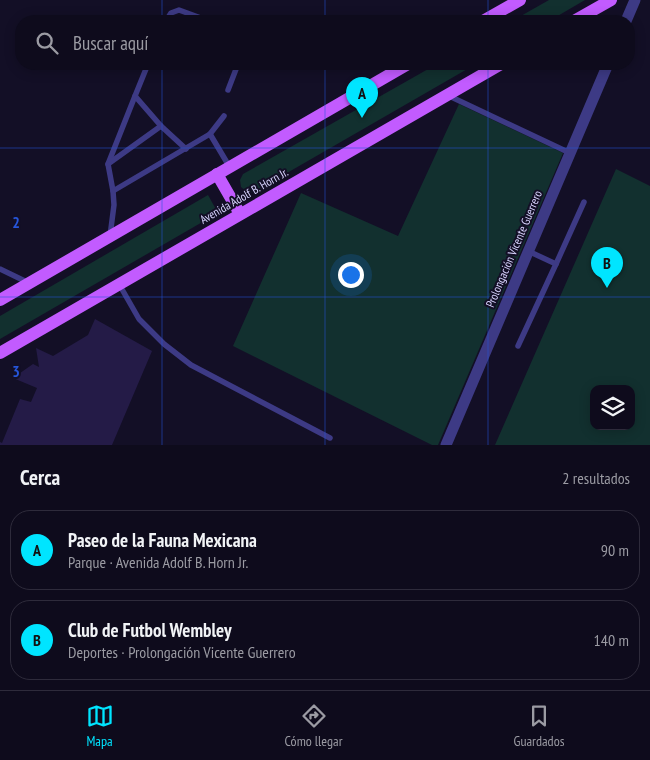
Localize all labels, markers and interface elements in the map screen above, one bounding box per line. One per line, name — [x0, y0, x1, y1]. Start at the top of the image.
search box — [15, 15, 635, 70]
icon: search — [33, 29, 61, 57]
text: Buscar aquí — [73, 31, 148, 55]
pin: A — [346, 77, 378, 118]
street label: Avenida Adolf B. Horn Jr. — [197, 164, 291, 227]
street label: Prolongación Vicente Guerrero — [482, 188, 545, 310]
text: 2 — [12, 212, 20, 232]
pin: B — [591, 247, 623, 288]
your location — [338, 262, 364, 288]
text: 3 — [12, 361, 20, 381]
map controls — [590, 385, 635, 430]
button: layers — [590, 385, 635, 430]
text: Cerca — [20, 464, 60, 491]
text: 2 resultados — [562, 468, 630, 488]
text: Paseo de la Fauna Mexicana — [68, 528, 257, 552]
text: A — [33, 540, 41, 560]
text: 90 m — [601, 540, 629, 560]
text: Parque · Avenida Adolf B. Horn Jr. — [68, 552, 248, 572]
text: Club de Futbol Wembley — [68, 618, 232, 642]
text: B — [33, 630, 41, 650]
text: 140 m — [594, 630, 629, 650]
text: Deportes · Prolongación Vicente Guerrero — [68, 642, 296, 662]
tab: Mapa — [86, 702, 114, 750]
tab: Cómo llegar — [285, 702, 342, 750]
tab: Guardados — [514, 702, 564, 750]

